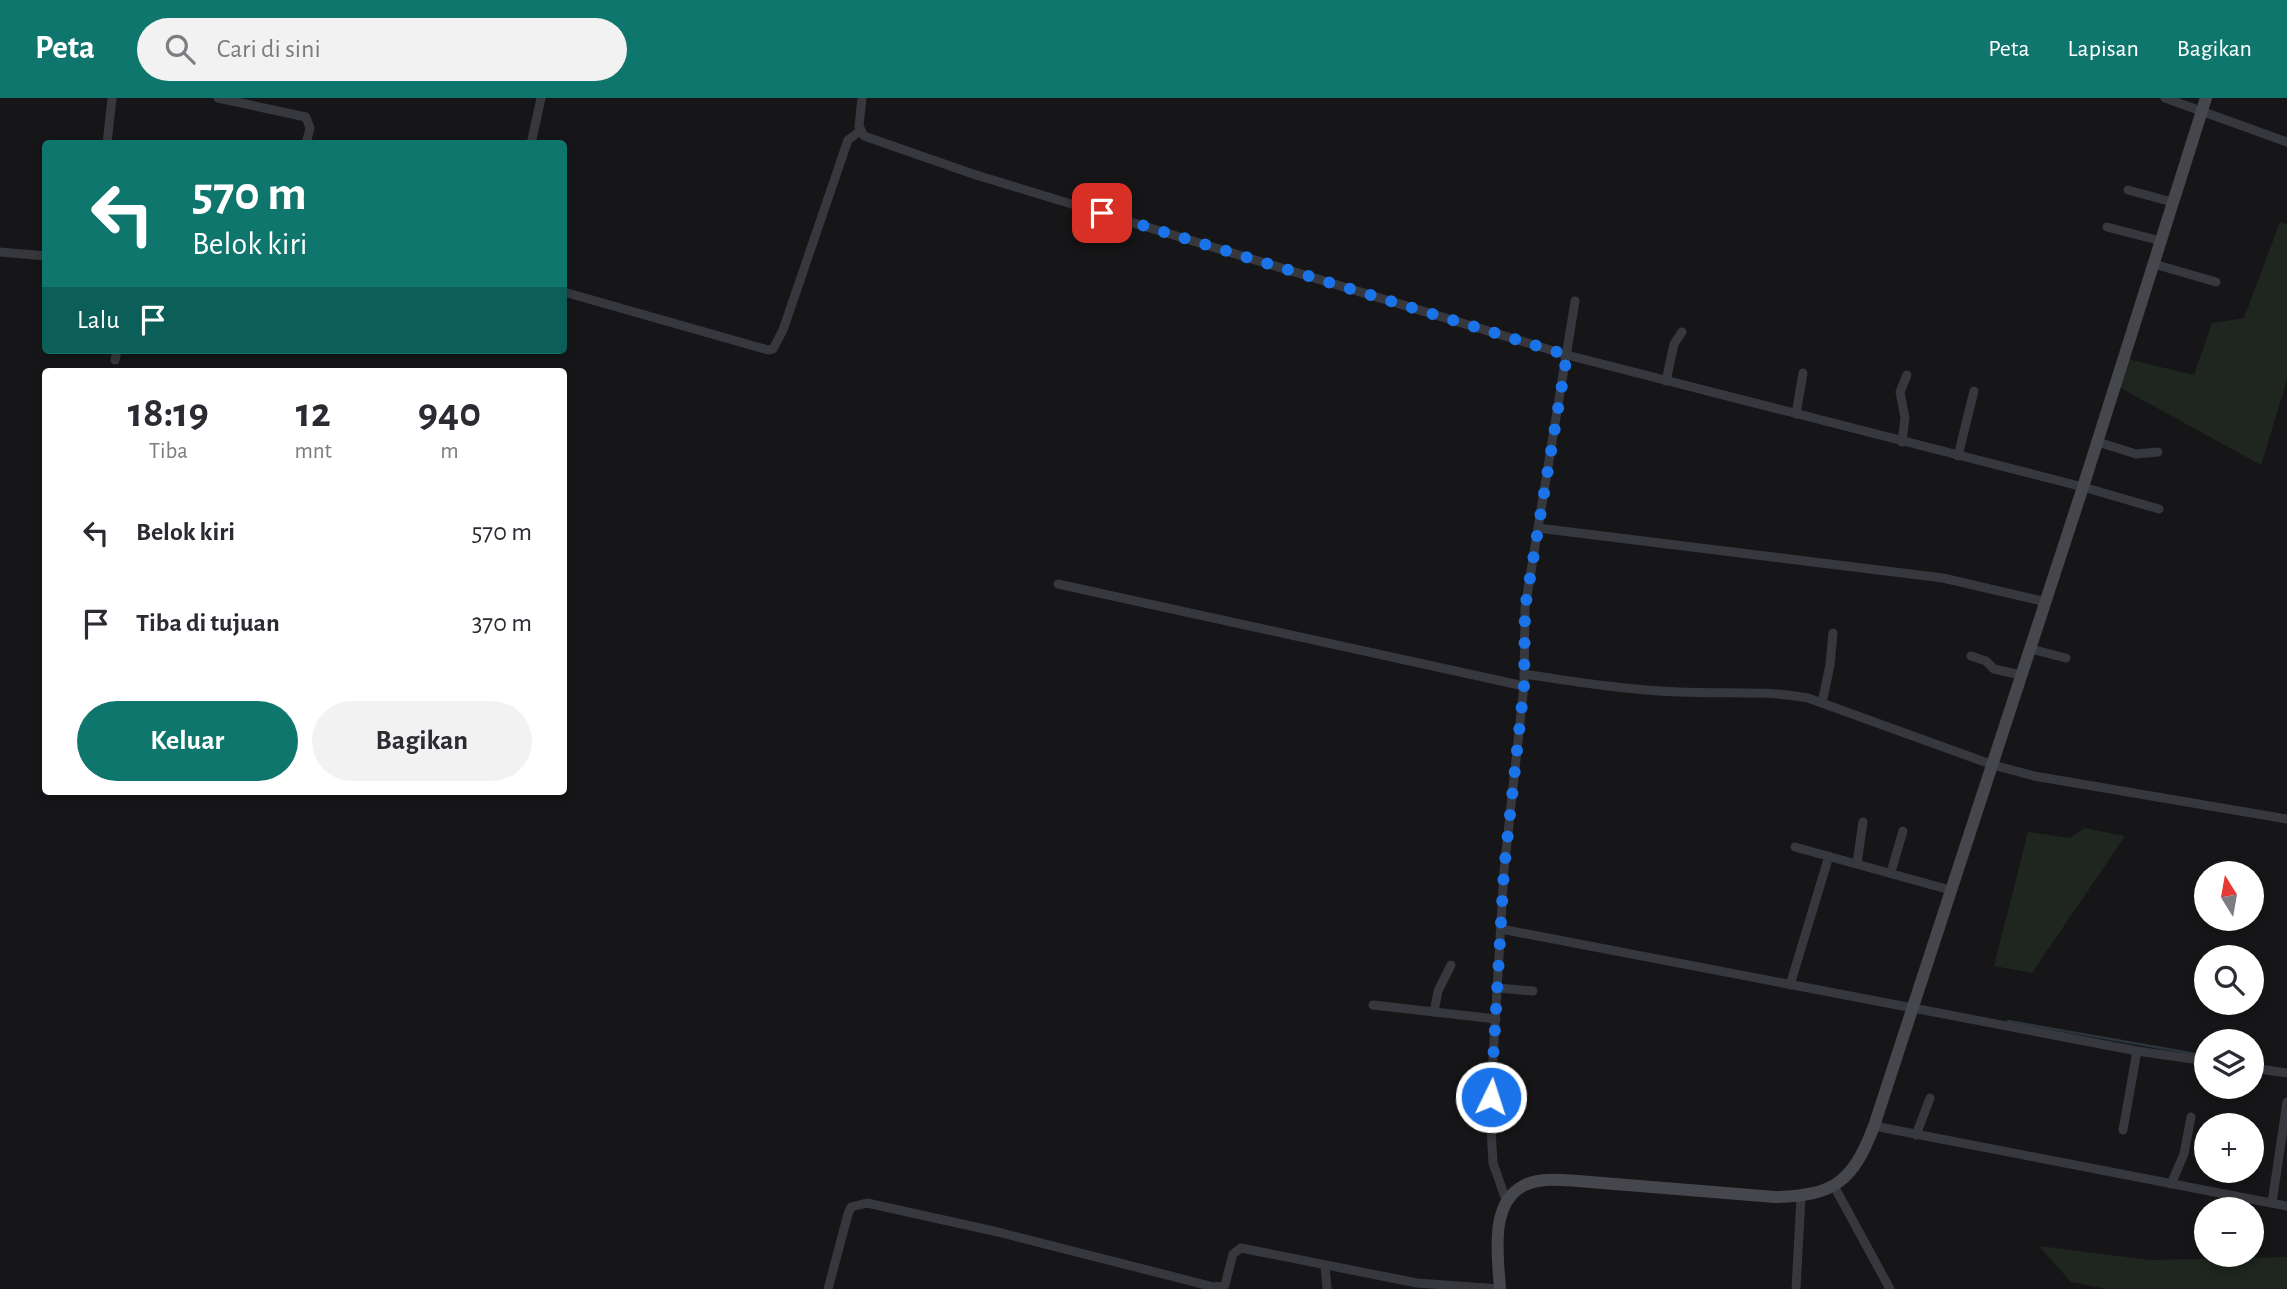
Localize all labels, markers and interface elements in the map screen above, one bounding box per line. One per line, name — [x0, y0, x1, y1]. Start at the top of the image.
search box — [137, 18, 627, 81]
icon: search — [161, 30, 199, 68]
text: Peta — [35, 32, 95, 65]
text: Cari di sini — [217, 36, 321, 62]
text: Peta — [1988, 37, 2030, 61]
text: Lapisan — [2068, 37, 2139, 61]
text: Bagikan — [2177, 37, 2252, 61]
icon: left — [77, 168, 168, 259]
text: 570 m — [192, 170, 307, 219]
pin — [1072, 183, 1132, 243]
icon: arrive — [1083, 194, 1121, 232]
text: Belok kiri — [192, 228, 308, 260]
icon: arrive — [134, 301, 172, 339]
text: Lalu — [77, 307, 120, 333]
text: 18:19 — [128, 392, 209, 434]
text: 12 — [296, 392, 331, 434]
text: 940 — [418, 392, 481, 434]
text: Tiba — [149, 440, 188, 463]
text: mnt — [295, 440, 332, 463]
text: m — [440, 440, 459, 463]
icon: left — [77, 514, 115, 552]
text: Belok kiri — [136, 519, 235, 545]
text: 570 m — [471, 519, 532, 545]
icon: arrive — [77, 605, 115, 643]
text: Tiba di tujuan — [136, 610, 280, 636]
text: 370 m — [472, 610, 532, 636]
button: Keluar — [77, 701, 298, 781]
button: Bagikan — [312, 701, 532, 781]
north arrow — [2194, 861, 2264, 931]
map controls — [2194, 861, 2264, 1267]
button: search — [2194, 945, 2264, 1015]
button: layers — [2194, 1029, 2264, 1099]
position arrow — [1454, 1060, 1528, 1134]
button: + — [2194, 1113, 2264, 1183]
button: − — [2194, 1197, 2264, 1267]

